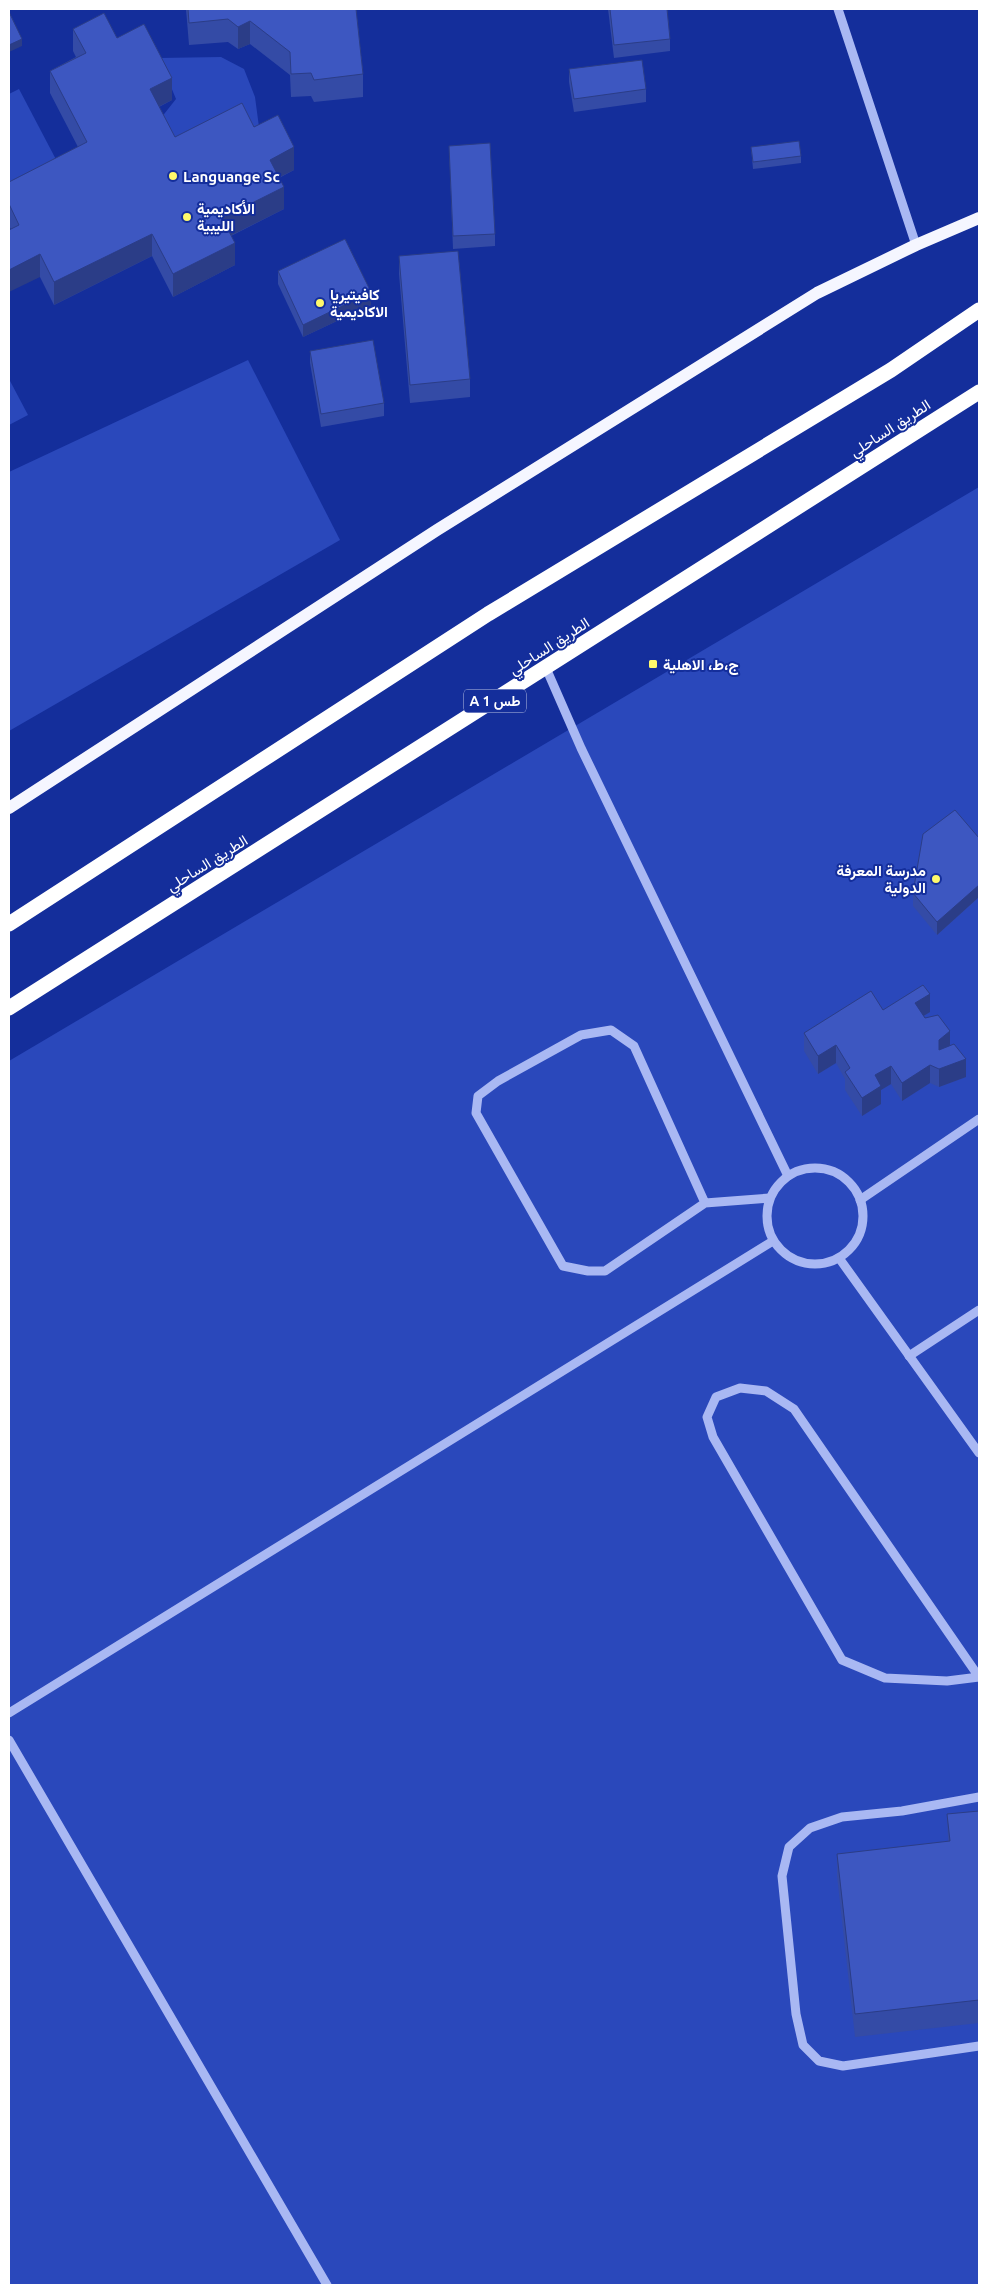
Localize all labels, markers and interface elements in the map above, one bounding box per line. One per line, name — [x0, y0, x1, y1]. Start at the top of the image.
place label: Languange Sc — [183, 168, 280, 185]
marker: Languange Sc — [167, 170, 179, 182]
place label: الأكاديمية الليبية — [197, 200, 255, 235]
marker: الأكاديمية الليبية — [181, 211, 193, 223]
place label: كافيتيريا الاكاديمية — [330, 286, 388, 321]
marker: كافيتيريا الاكاديمية — [314, 297, 326, 309]
street label: الطريق الساحلي — [847, 396, 936, 464]
street label: الطريق الساحلي — [506, 614, 595, 682]
place label: ج،ط، الاهلية — [663, 656, 739, 675]
marker: ج،ط، الاهلية — [647, 658, 659, 670]
road number: A 1 طس — [464, 689, 526, 712]
street label: الطريق الساحلي — [163, 831, 253, 899]
place label: مدرسة المعرفة الدولية — [836, 862, 926, 897]
marker: مدرسة المعرفة الدولية — [930, 873, 942, 885]

